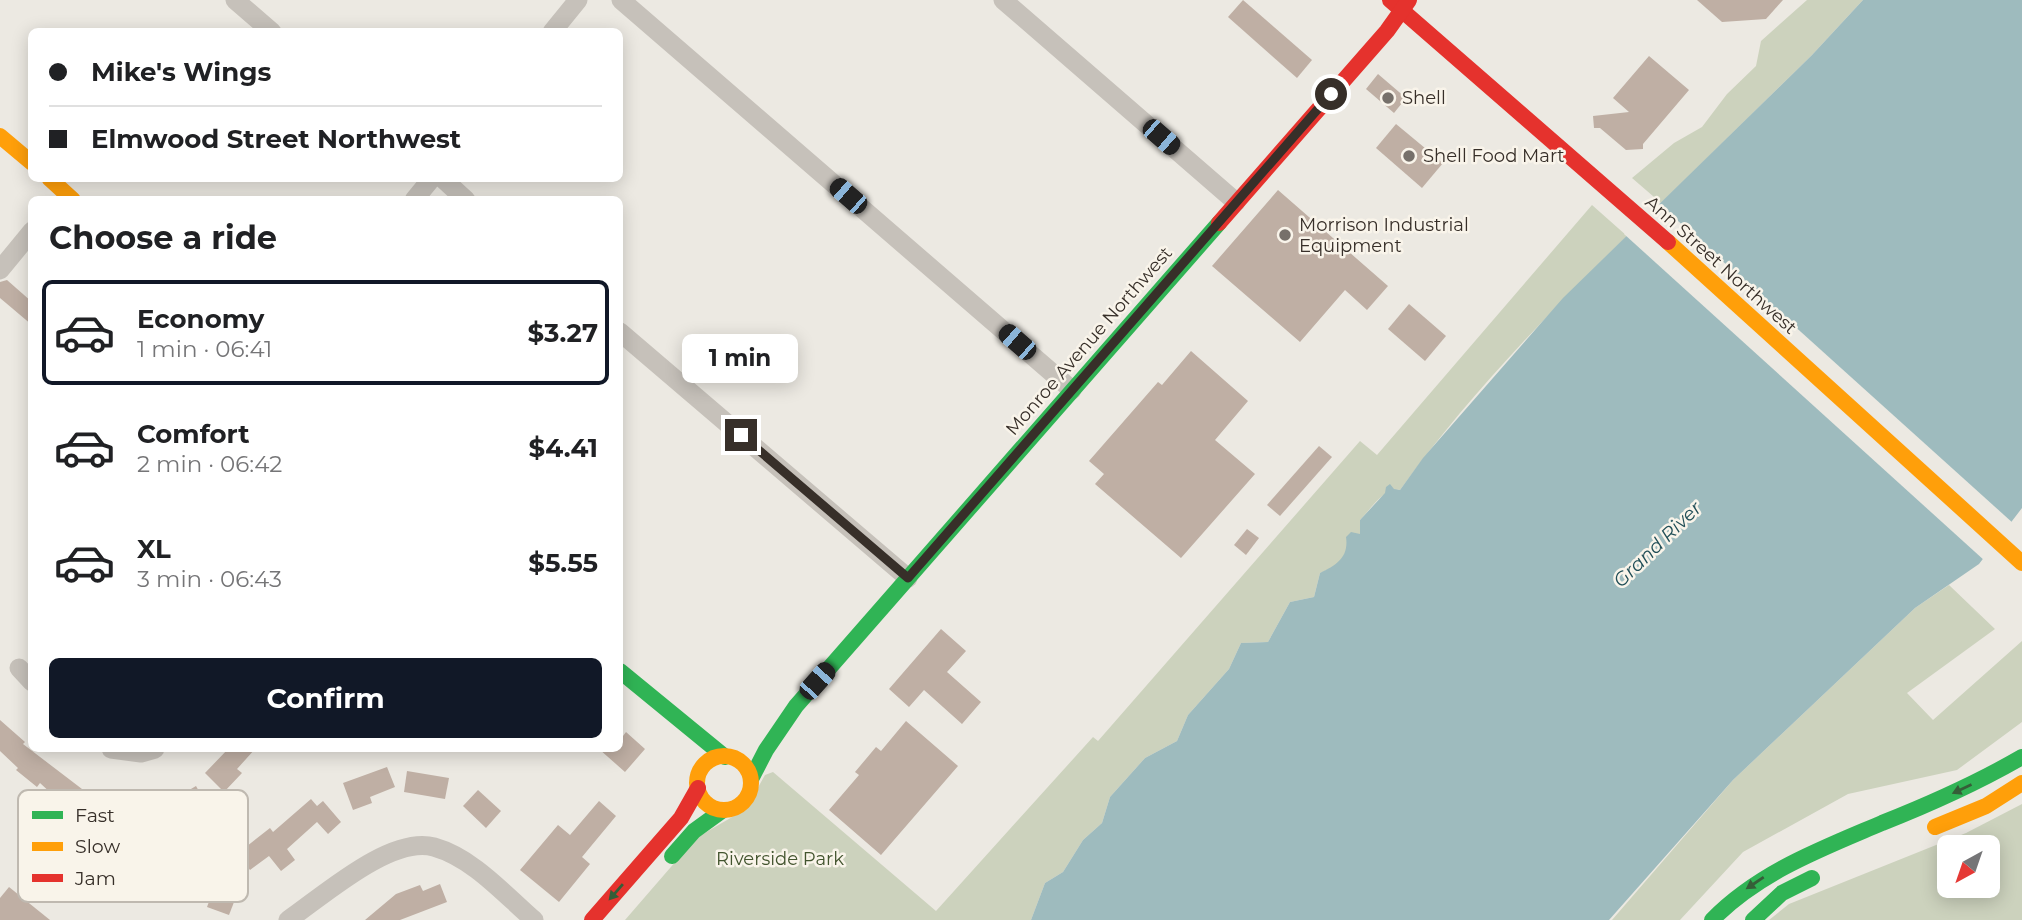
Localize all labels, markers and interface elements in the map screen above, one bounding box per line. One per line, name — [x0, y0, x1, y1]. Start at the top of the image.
text: Mike's Wings — [91, 56, 271, 88]
route start — [1315, 78, 1347, 110]
place label: Shell — [1402, 87, 1446, 109]
marker: Shell — [1380, 90, 1396, 106]
car — [1139, 115, 1184, 159]
text: Elmwood Street Northwest — [91, 123, 461, 155]
place label: Shell Food Mart — [1423, 145, 1565, 167]
marker: Shell Food Mart — [1401, 148, 1417, 164]
car — [826, 174, 871, 218]
street label: Ann Street Northwest — [1641, 191, 1801, 339]
place label: Morrison Industrial Equipment — [1299, 214, 1469, 257]
text: Choose a ride — [49, 218, 277, 257]
marker: Morrison Industrial Equipment — [1277, 227, 1293, 243]
street label: Monroe Avenue Northwest — [1001, 242, 1177, 440]
icon: car — [53, 301, 116, 364]
text: Economy — [137, 303, 264, 335]
text: $3.27 — [528, 317, 598, 349]
car — [995, 320, 1040, 364]
callout: 1 min — [683, 334, 799, 382]
text: 1 min · 06:41 — [137, 335, 272, 363]
text: 1 min — [709, 344, 771, 372]
icon: car — [53, 416, 116, 479]
text: Comfort — [137, 418, 249, 450]
route end — [725, 419, 757, 451]
text: $4.41 — [528, 432, 598, 464]
text: 2 min · 06:42 — [137, 450, 282, 478]
water label: Grand River — [1608, 496, 1706, 592]
icon: car — [53, 531, 116, 594]
text: XL — [137, 533, 171, 565]
text: $5.55 — [528, 547, 598, 579]
text: 3 min · 06:43 — [137, 565, 282, 593]
button: Confirm — [49, 658, 602, 738]
car — [796, 658, 839, 704]
one-way arrow — [1952, 784, 1972, 795]
legend — [18, 790, 248, 902]
text: Fast — [75, 804, 115, 827]
text: Slow — [75, 835, 120, 858]
north arrow — [1937, 835, 2000, 898]
map controls — [1937, 835, 2000, 898]
park label: Riverside Park — [716, 848, 844, 870]
text: Jam — [74, 867, 116, 890]
one-way arrow — [1745, 877, 1765, 890]
one-way arrow — [608, 883, 624, 901]

